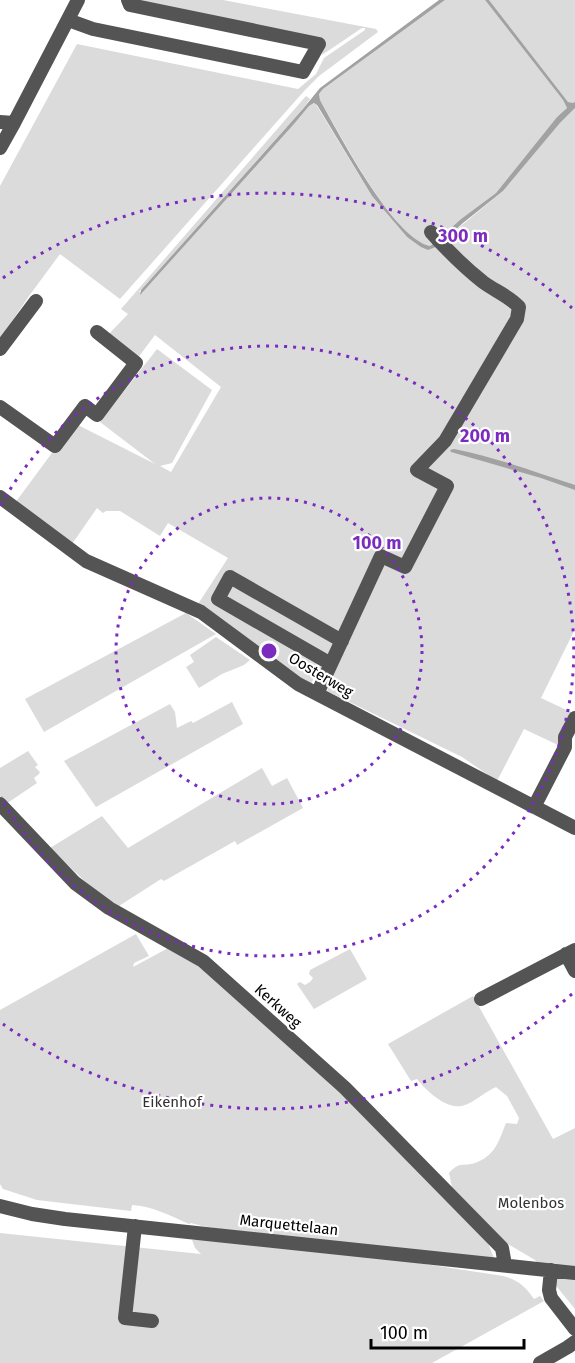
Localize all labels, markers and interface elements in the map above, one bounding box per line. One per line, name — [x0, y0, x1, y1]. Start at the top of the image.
text: 300 m — [437, 225, 488, 247]
text: 200 m — [460, 425, 510, 447]
text: 100 m — [353, 532, 401, 554]
centre of rings — [259, 641, 279, 661]
street label: Oosterweg — [285, 649, 357, 701]
street label: Kerkweg — [251, 980, 305, 1032]
park label: Eikenhof — [142, 1093, 203, 1111]
park label: Molenbos — [498, 1194, 564, 1212]
street label: Marquettelaan — [239, 1211, 339, 1239]
scale bar — [371, 1312, 524, 1350]
text: 100 m — [380, 1322, 428, 1344]

